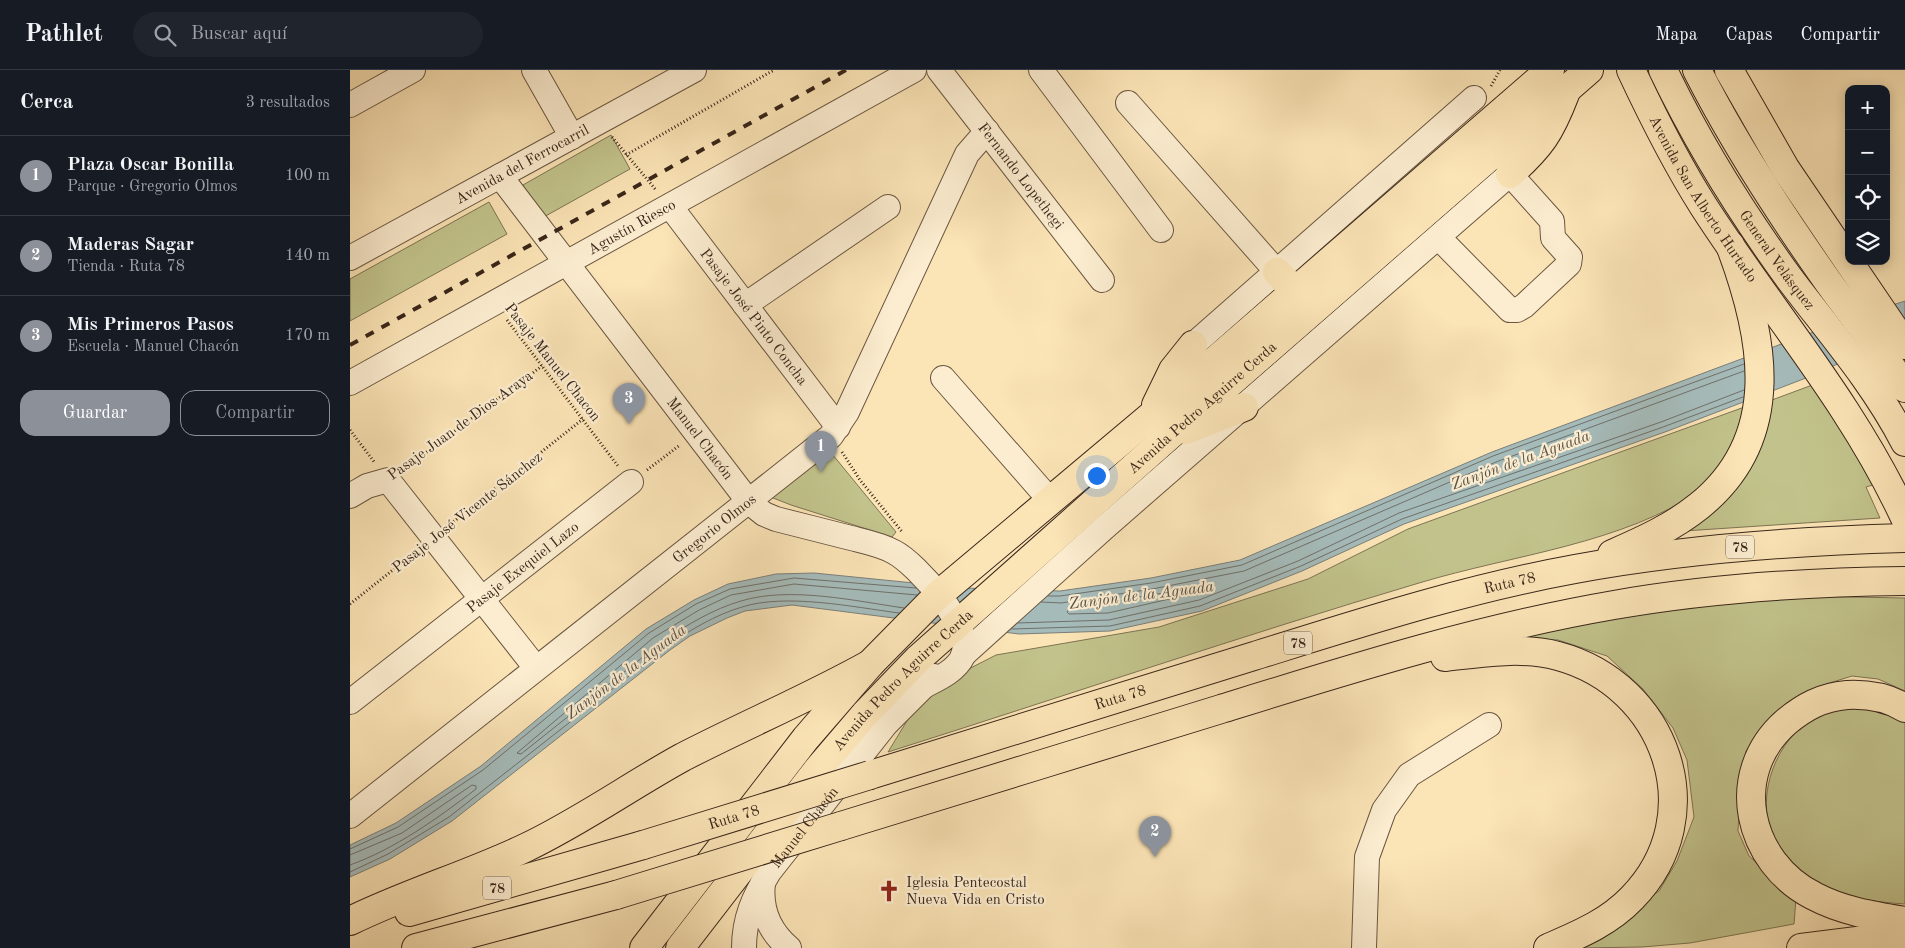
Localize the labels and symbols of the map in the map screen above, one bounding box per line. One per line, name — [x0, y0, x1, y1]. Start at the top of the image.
street label: Avenida San Alberto Hurtado — [1645, 114, 1759, 286]
street label: Fernando Lopethegi — [974, 121, 1066, 233]
street label: Avenida del Ferrocarril — [454, 123, 592, 208]
street label: Agustín Riesco — [586, 198, 679, 258]
street label: General Velásquez — [1736, 208, 1817, 313]
street label: Pasaje José Pinto Concha — [696, 247, 810, 389]
street label: Pasaje Manuel Chacon — [501, 301, 603, 425]
street label: Avenida Pedro Aguirre Cerda — [1126, 340, 1280, 478]
street label: Pasaje Juan de Dios Araya — [386, 368, 537, 484]
pin: 3 — [613, 383, 645, 424]
street label: Manuel Chacón — [663, 395, 735, 483]
water label: Zanjón de la Aguada — [1449, 428, 1592, 493]
pin: 1 — [805, 431, 837, 472]
street label: Pasaje José Vicente Sánchez — [390, 450, 546, 576]
your location — [1084, 463, 1110, 489]
street label: Gregorio Olmos — [670, 492, 760, 567]
street label: Pasaje Exequiel Lazo — [464, 520, 582, 617]
road number: 78 — [1726, 536, 1754, 558]
street label: Ruta 78 — [1482, 571, 1537, 597]
water label: Zanjón de la Aguada — [1068, 579, 1215, 613]
street label: Avenida Pedro Aguirre Cerda — [831, 608, 977, 754]
water label: Zanjón de la Aguada — [563, 622, 690, 723]
road number: 78 — [1284, 632, 1312, 654]
street label: Ruta 78 — [1093, 684, 1148, 714]
street label: Manuel Chacón — [769, 785, 842, 872]
street label: Ruta 78 — [707, 803, 762, 833]
pin: 2 — [1139, 816, 1171, 857]
road number: 78 — [483, 876, 511, 900]
place label: Iglesia Pentecostal Nueva Vida en Cristo — [906, 876, 1045, 908]
church icon: Iglesia Pentecostal Nueva Vida en Cristo — [876, 878, 902, 904]

